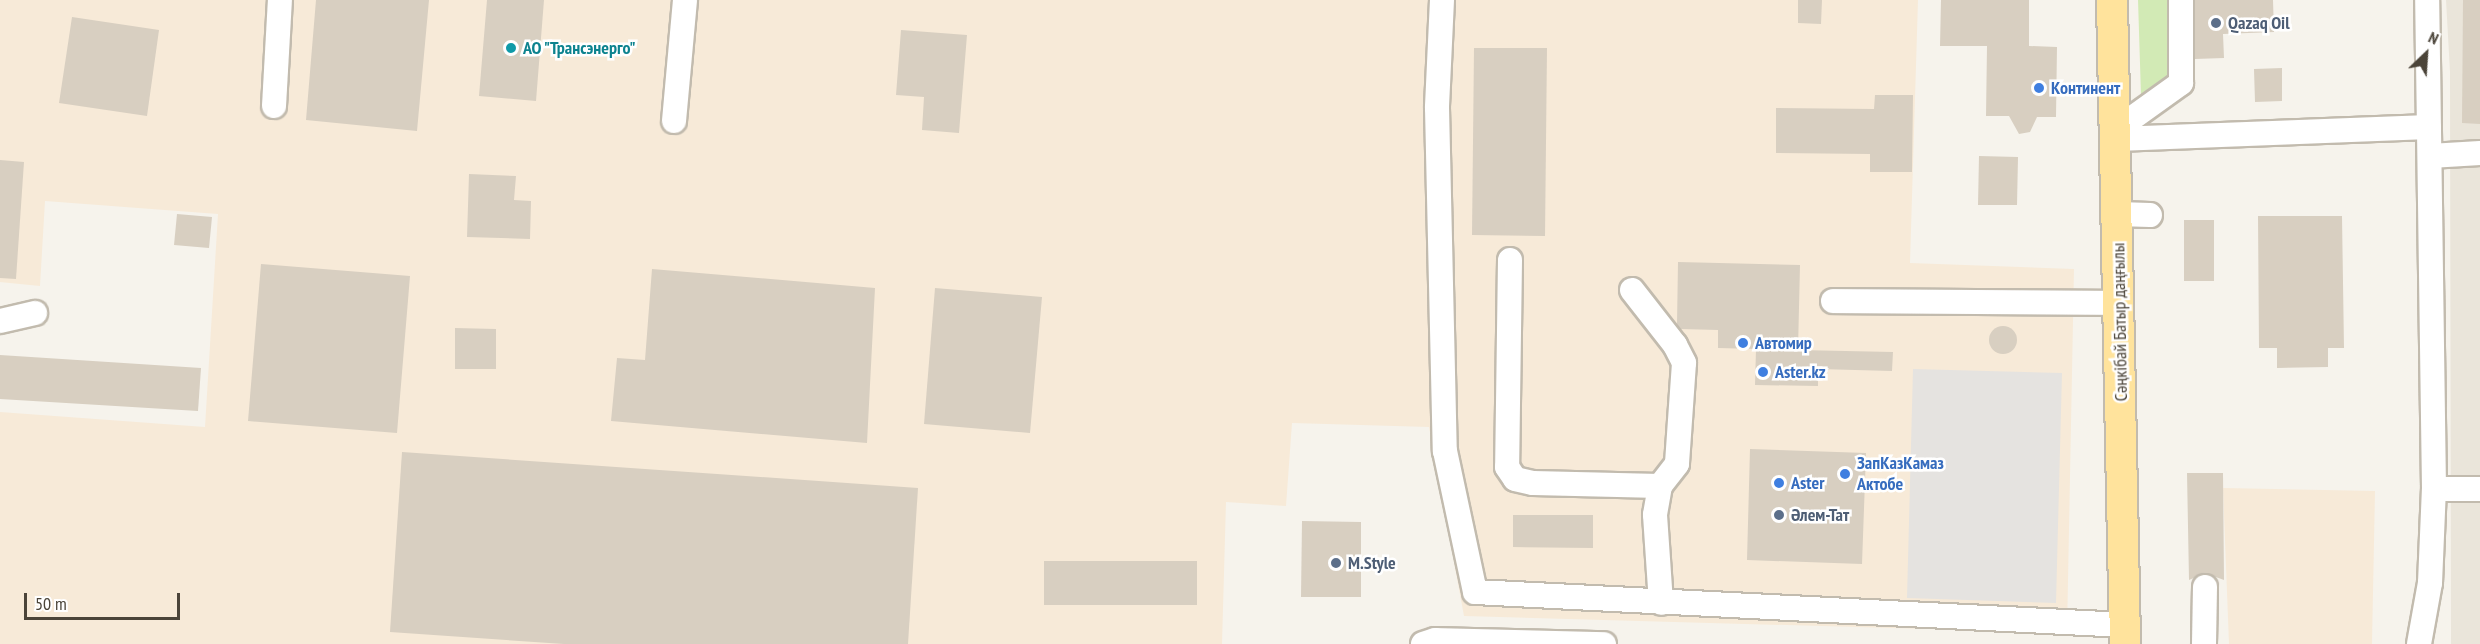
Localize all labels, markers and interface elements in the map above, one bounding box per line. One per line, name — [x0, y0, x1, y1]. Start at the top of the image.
place label: Qazaq Oil — [2228, 12, 2290, 34]
marker: Qazaq Oil — [2209, 16, 2223, 30]
north arrow — [2396, 24, 2456, 84]
text: N — [2425, 27, 2442, 49]
place label: АО "Трансэнерго" — [523, 37, 637, 59]
marker: АО "Трансэнерго" — [504, 41, 518, 55]
place label: Континент — [2051, 77, 2120, 99]
marker: Континент — [2032, 81, 2046, 95]
street label: Сәңкібай Батыр даңғылы — [2108, 242, 2132, 402]
place label: Автомир — [1755, 332, 1812, 354]
marker: Автомир — [1736, 336, 1750, 350]
place label: Aster.kz — [1775, 361, 1826, 383]
marker: Aster.kz — [1756, 365, 1770, 379]
place label: ЗапКазКамаз Актобе — [1857, 453, 1944, 496]
marker: ЗапКазКамаз Актобе — [1838, 467, 1852, 481]
place label: Aster — [1791, 472, 1825, 494]
marker: Aster — [1772, 476, 1786, 490]
place label: Әлем-Тат — [1791, 504, 1849, 526]
marker: Әлем-Тат — [1772, 508, 1786, 522]
place label: M.Style — [1348, 552, 1396, 574]
marker: M.Style — [1329, 556, 1343, 570]
scale bar — [27, 581, 183, 619]
text: 50 m — [35, 592, 67, 615]

